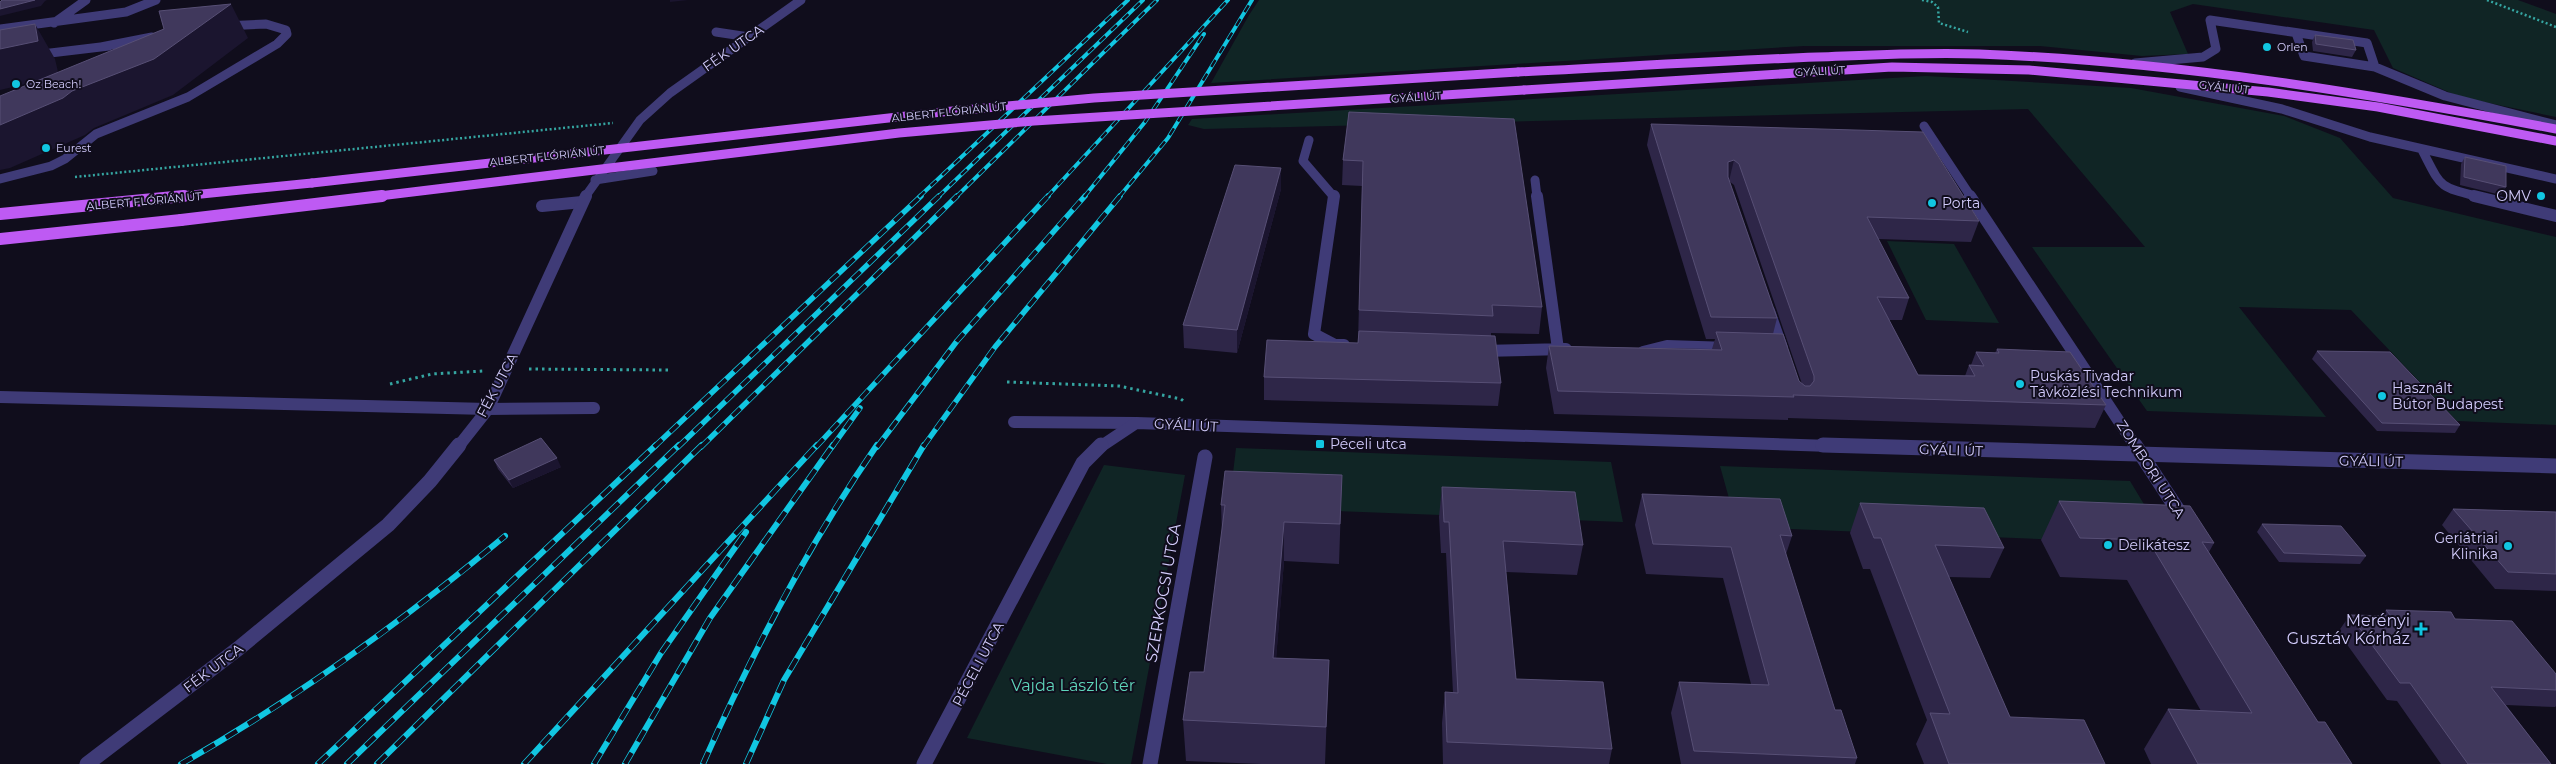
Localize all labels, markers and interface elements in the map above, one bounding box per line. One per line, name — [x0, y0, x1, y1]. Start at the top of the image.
street label: FÉK UTCA — [699, 20, 768, 76]
place label: Orlen — [2277, 40, 2308, 54]
marker: Orlen — [2261, 41, 2273, 53]
street label: GYÁLI ÚT — [1794, 63, 1846, 79]
place label: Oz Beach! — [26, 77, 81, 91]
street label: GYÁLI ÚT — [2198, 77, 2250, 97]
marker: Oz Beach! — [10, 78, 22, 90]
street label: GYÁLI ÚT — [1390, 88, 1442, 106]
street label: ALBERT FLÓRIÁN ÚT — [891, 99, 1008, 125]
place label: Eurest — [56, 141, 92, 155]
marker: Eurest — [40, 142, 52, 154]
street label: ALBERT FLÓRIÁN ÚT — [489, 143, 606, 169]
place label: OMV — [2496, 187, 2531, 205]
street label: ALBERT FLÓRIÁN ÚT — [86, 189, 203, 213]
marker: OMV — [2535, 190, 2547, 202]
place label: Porta — [1942, 194, 1980, 212]
marker: Porta — [1926, 197, 1938, 209]
street label: FÉK UTCA — [473, 349, 522, 420]
place label: Puskás Tivadar Távközlési Technikum — [2030, 367, 2182, 401]
marker: Puskás Tivadar Távközlési Technikum — [2014, 378, 2026, 390]
place label: Használt Bútor Budapest — [2392, 379, 2504, 413]
marker: Használt Bútor Budapest — [2376, 390, 2388, 402]
street label: GYÁLI ÚT — [1153, 414, 1219, 436]
street label: ZOMBORI UTCA — [2113, 417, 2190, 522]
place label: Péceli utca — [1330, 435, 1407, 453]
marker: Péceli utca — [1314, 438, 1326, 450]
street label: GYÁLI ÚT — [1919, 440, 1983, 460]
street label: GYÁLI ÚT — [2339, 451, 2403, 471]
street label: SZERKOCSI UTCA — [1141, 521, 1185, 664]
place label: Geriátriai Klinika — [2434, 529, 2498, 563]
place label: Delikátesz — [2118, 536, 2190, 554]
marker: Delikátesz — [2102, 539, 2114, 551]
marker: Geriátriai Klinika — [2502, 540, 2514, 552]
place label: Merényi Gusztáv Kórház — [2287, 611, 2410, 648]
street label: PÉCELI UTCA — [948, 618, 1008, 709]
marker: Merényi Gusztáv Kórház — [2414, 622, 2428, 636]
street label: FÉK UTCA — [179, 639, 247, 696]
park label: Vajda László tér — [1011, 676, 1135, 695]

